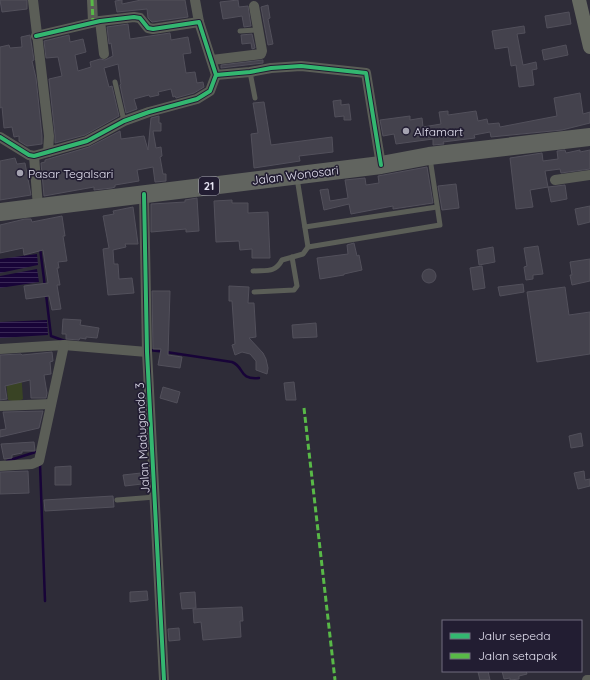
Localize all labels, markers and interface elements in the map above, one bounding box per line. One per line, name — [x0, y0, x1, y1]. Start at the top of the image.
place label: Alfamart — [414, 124, 463, 139]
marker: Alfamart — [401, 126, 411, 136]
street label: Jalan Wonosari — [251, 162, 339, 188]
place label: Pasar Tegalsari — [28, 166, 113, 181]
marker: Pasar Tegalsari — [15, 168, 25, 178]
road number: 21 — [199, 177, 219, 195]
street label: Jalan Madugondo 3 — [132, 382, 152, 494]
legend — [442, 620, 582, 672]
text: Jalur sepeda — [478, 628, 551, 643]
text: Jalan setapak — [478, 648, 557, 663]

